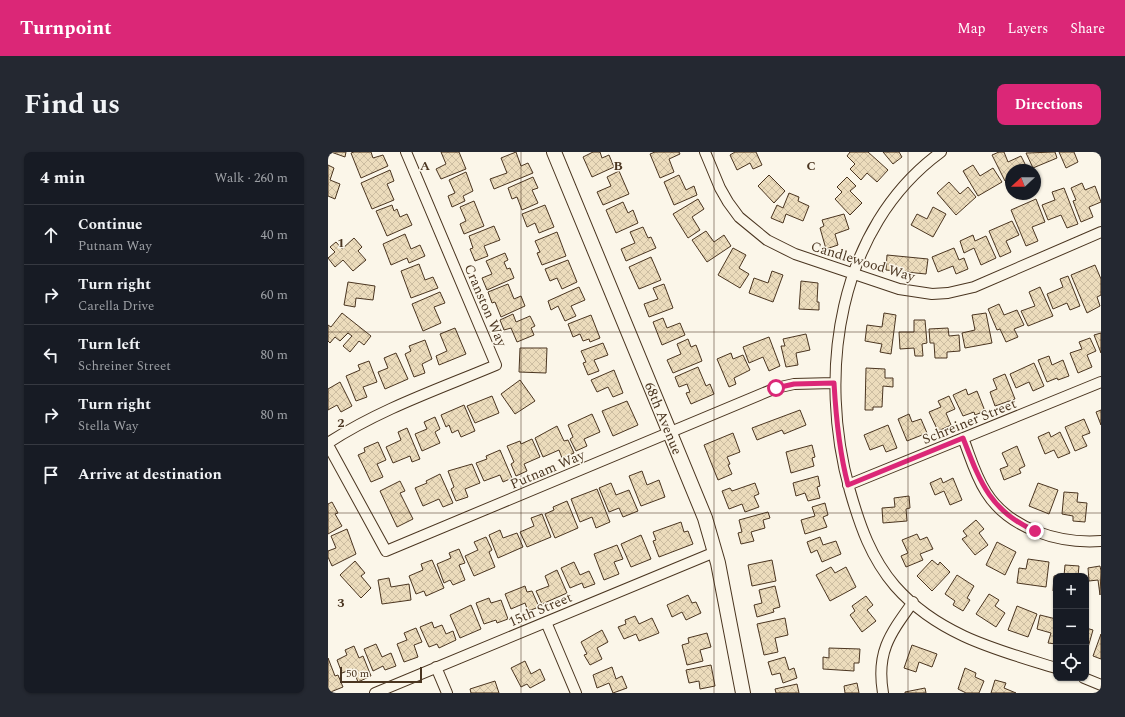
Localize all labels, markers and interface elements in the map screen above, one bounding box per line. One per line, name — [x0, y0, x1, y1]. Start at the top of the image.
text: Turnpoint — [20, 14, 112, 43]
text: Map — [957, 18, 986, 39]
text: Layers — [1008, 18, 1048, 39]
text: Share — [1070, 18, 1105, 39]
text: Find us — [24, 83, 120, 126]
button: Directions — [997, 84, 1101, 125]
text: A — [420, 156, 430, 176]
text: B — [613, 156, 623, 176]
text: C — [806, 156, 816, 176]
north arrow — [1005, 164, 1041, 200]
text: 4 min — [40, 165, 85, 191]
text: Walk · 260 m — [214, 168, 288, 188]
text: Continue — [78, 213, 143, 236]
icon: ahead — [40, 224, 62, 246]
text: 40 m — [261, 225, 288, 245]
text: 1 — [337, 233, 345, 253]
text: Putnam Way — [78, 236, 152, 256]
street label: Candlewood Way — [808, 236, 919, 288]
street label: Cranston Way — [459, 261, 513, 351]
text: Turn right — [78, 273, 151, 296]
icon: right — [40, 284, 62, 306]
text: 60 m — [261, 285, 288, 305]
text: Carella Drive — [78, 296, 154, 316]
text: Turn left — [78, 333, 140, 356]
icon: left — [40, 344, 62, 366]
text: 80 m — [261, 345, 288, 365]
text: Schreiner Street — [78, 356, 171, 376]
street label: 68th Avenue — [639, 379, 688, 458]
route start — [767, 379, 785, 397]
text: Turn right — [78, 393, 151, 416]
street label: Schreiner Street — [919, 393, 1020, 450]
icon: right — [40, 404, 62, 426]
text: 80 m — [261, 405, 288, 425]
text: 2 — [337, 413, 345, 433]
text: Stella Way — [78, 416, 138, 436]
street label: Putnam Way — [507, 444, 589, 495]
text: Arrive at destination — [78, 463, 222, 486]
icon: arrive — [40, 464, 62, 486]
route end — [1026, 522, 1044, 540]
map controls — [1053, 573, 1089, 681]
button: + — [1053, 573, 1089, 609]
street label: 15th Street — [505, 587, 575, 632]
text: 3 — [337, 593, 345, 613]
button: − — [1053, 609, 1089, 645]
button: locate — [1053, 645, 1089, 681]
scale bar — [340, 665, 422, 684]
text: 50 m — [346, 665, 369, 682]

